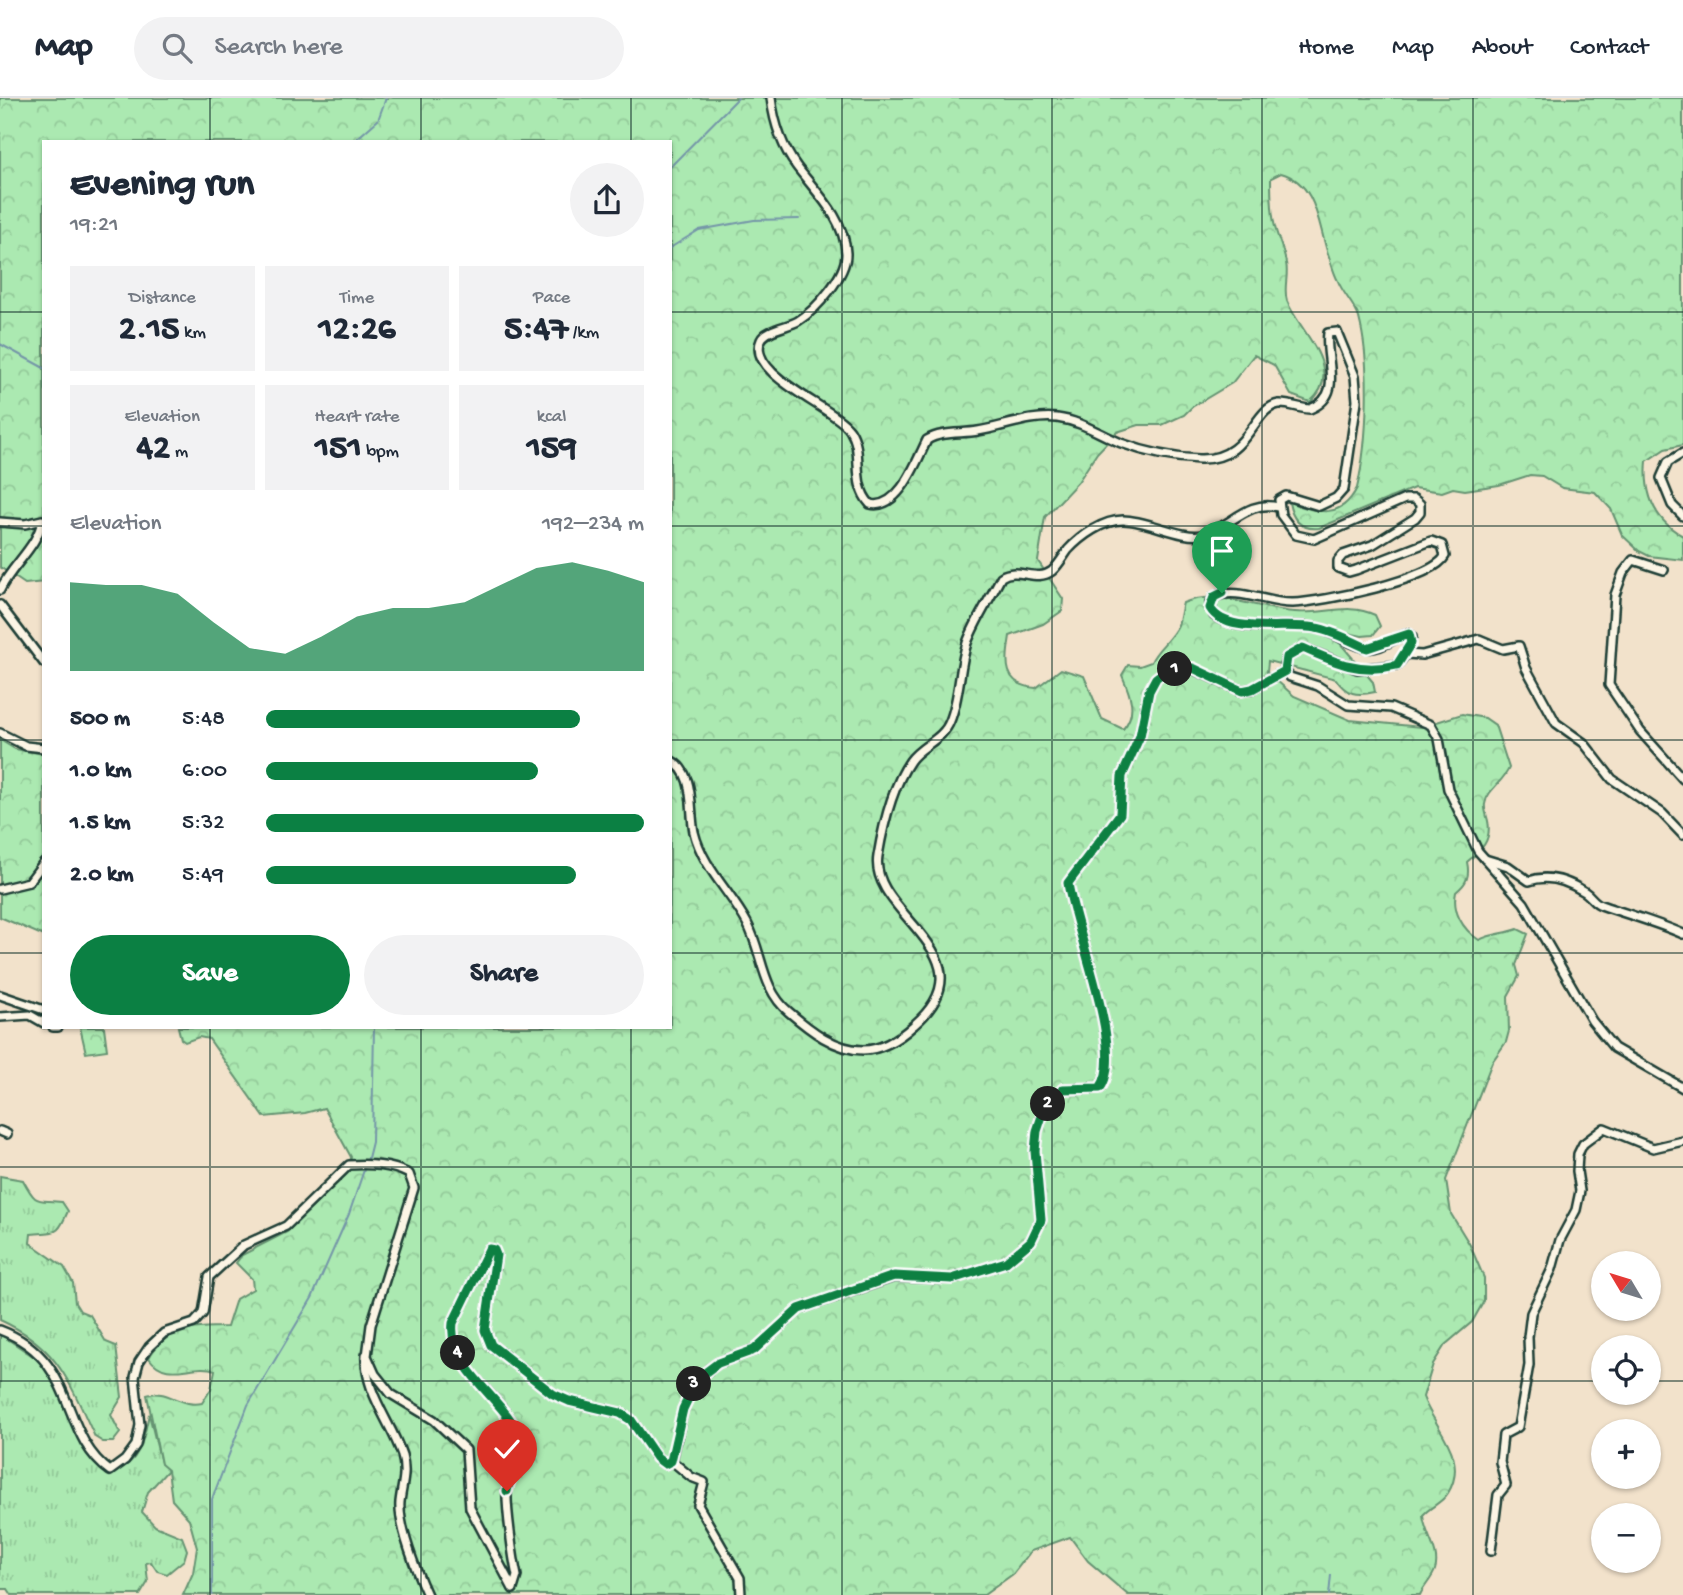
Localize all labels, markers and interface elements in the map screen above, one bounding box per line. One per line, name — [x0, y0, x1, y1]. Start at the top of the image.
search box — [134, 17, 624, 80]
text: Map — [35, 29, 92, 67]
icon: search — [158, 29, 196, 67]
text: Search here — [214, 33, 343, 64]
text: Home — [1298, 34, 1354, 63]
text: Map — [1392, 34, 1434, 63]
text: About — [1472, 34, 1532, 63]
text: Contact — [1570, 34, 1648, 63]
button: share — [570, 163, 644, 237]
text: Evening run — [70, 164, 254, 208]
text: 19:21 — [70, 212, 119, 239]
text: Distance — [129, 287, 196, 310]
text: Time — [340, 287, 374, 310]
text: Pace — [533, 287, 570, 310]
text: 2.15 — [119, 310, 179, 351]
text: 12:26 — [318, 310, 396, 351]
text: 5:47 — [504, 310, 568, 351]
text: km — [179, 322, 206, 345]
text: /km — [568, 322, 599, 345]
text: Elevation — [125, 406, 200, 429]
text: Heart rate — [314, 406, 400, 429]
text: kcal — [537, 406, 567, 429]
text: 42 — [136, 429, 170, 470]
text: 151 — [315, 429, 362, 470]
text: 159 — [527, 429, 577, 470]
text: m — [170, 441, 188, 464]
text: bpm — [362, 441, 399, 464]
text: Elevation — [70, 511, 161, 538]
text: 192–234 m — [542, 511, 644, 538]
pin — [1192, 521, 1252, 593]
icon: arrive — [1203, 532, 1241, 570]
pin: 1 — [1158, 652, 1192, 686]
text: 1 — [1171, 657, 1178, 680]
text: 500 m — [70, 706, 130, 733]
text: 5:48 — [182, 706, 225, 733]
text: 1.0 km — [70, 758, 132, 785]
text: 6:00 — [182, 758, 227, 785]
text: 1.5 km — [70, 810, 131, 837]
text: 5:32 — [182, 810, 225, 837]
text: 2.0 km — [70, 862, 134, 889]
text: 5:49 — [182, 862, 224, 889]
button: Save — [70, 935, 350, 1015]
button: Share — [364, 935, 644, 1015]
pin: 2 — [1030, 1086, 1066, 1122]
text: 2 — [1043, 1092, 1052, 1115]
north arrow — [1591, 1251, 1661, 1321]
map controls — [1591, 1251, 1661, 1573]
button: locate — [1591, 1335, 1661, 1405]
pin: 4 — [440, 1336, 476, 1370]
text: 4 — [453, 1341, 462, 1364]
pin: 3 — [676, 1366, 712, 1402]
text: 3 — [689, 1372, 698, 1395]
pin — [477, 1419, 537, 1491]
button: + — [1591, 1419, 1661, 1489]
icon: check — [488, 1430, 526, 1468]
button: − — [1591, 1503, 1661, 1573]

